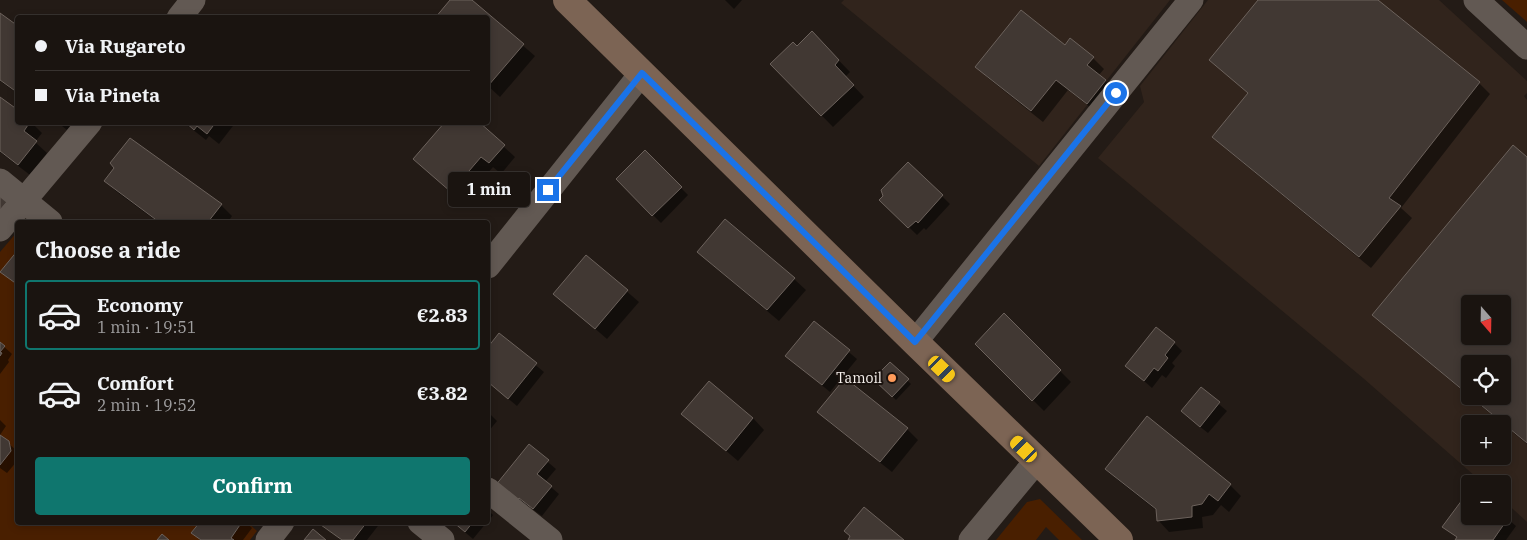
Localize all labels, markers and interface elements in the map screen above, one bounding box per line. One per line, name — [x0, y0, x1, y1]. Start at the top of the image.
text: Via Rugareto — [65, 34, 185, 58]
route start — [1105, 82, 1127, 104]
text: Via Pineta — [65, 83, 160, 107]
callout: 1 min — [448, 172, 530, 208]
text: 1 min — [467, 179, 511, 199]
route end — [537, 179, 559, 201]
text: Choose a ride — [35, 235, 181, 264]
icon: car — [37, 293, 82, 338]
text: Economy — [97, 293, 183, 317]
north arrow — [1461, 295, 1511, 345]
map controls — [1461, 295, 1511, 525]
text: €2.83 — [417, 303, 468, 327]
text: 1 min · 19:51 — [97, 317, 196, 337]
car — [925, 353, 958, 385]
button: locate — [1461, 355, 1511, 405]
place label: Tamoil — [836, 369, 882, 387]
icon: car — [37, 371, 82, 416]
text: Comfort — [97, 371, 174, 395]
marker: Tamoil — [886, 372, 898, 384]
text: €3.82 — [417, 381, 468, 405]
text: 2 min · 19:52 — [97, 395, 196, 415]
button: + — [1461, 415, 1511, 465]
car — [1007, 433, 1040, 465]
button: Confirm — [35, 457, 470, 515]
button: − — [1461, 475, 1511, 525]

